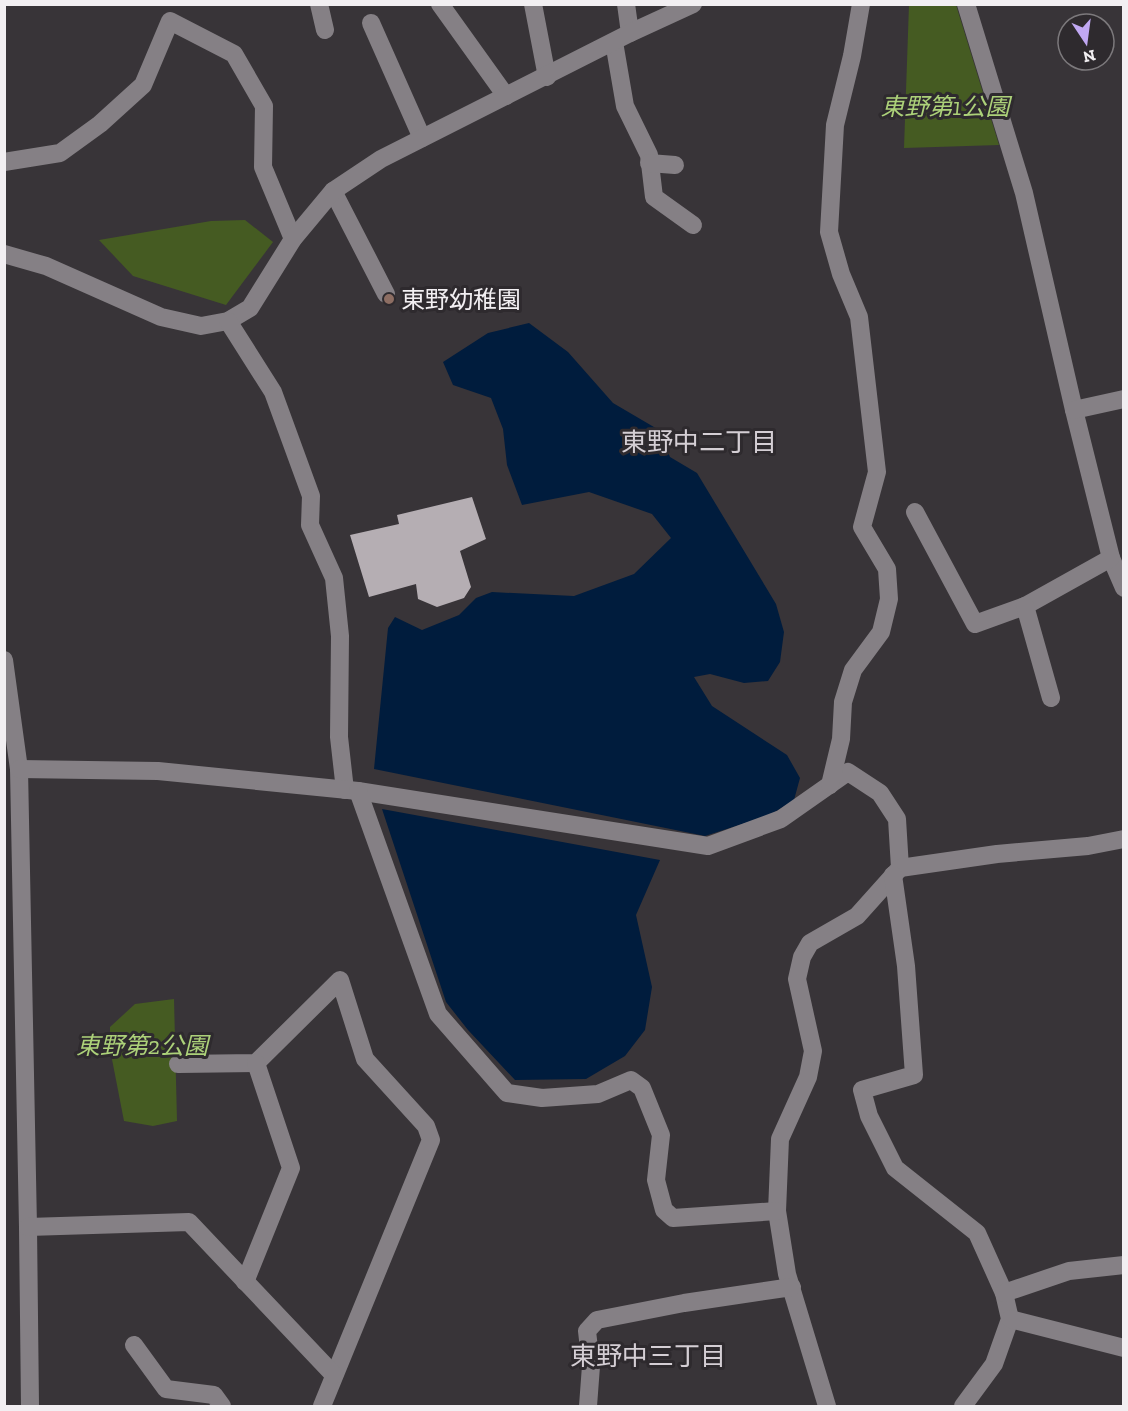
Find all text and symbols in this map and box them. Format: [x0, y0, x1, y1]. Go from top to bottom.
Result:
north arrow [1056, 12, 1116, 72]
text: N [1081, 46, 1097, 67]
park label: 東野第1公園 [881, 92, 1012, 121]
place label: 東野幼稚園 [401, 285, 521, 314]
marker: 東野幼稚園 [382, 292, 396, 306]
district label: 東野中二丁目 [621, 426, 777, 458]
park label: 東野第2公園 [76, 1031, 211, 1060]
district label: 東野中三丁目 [570, 1340, 726, 1372]

